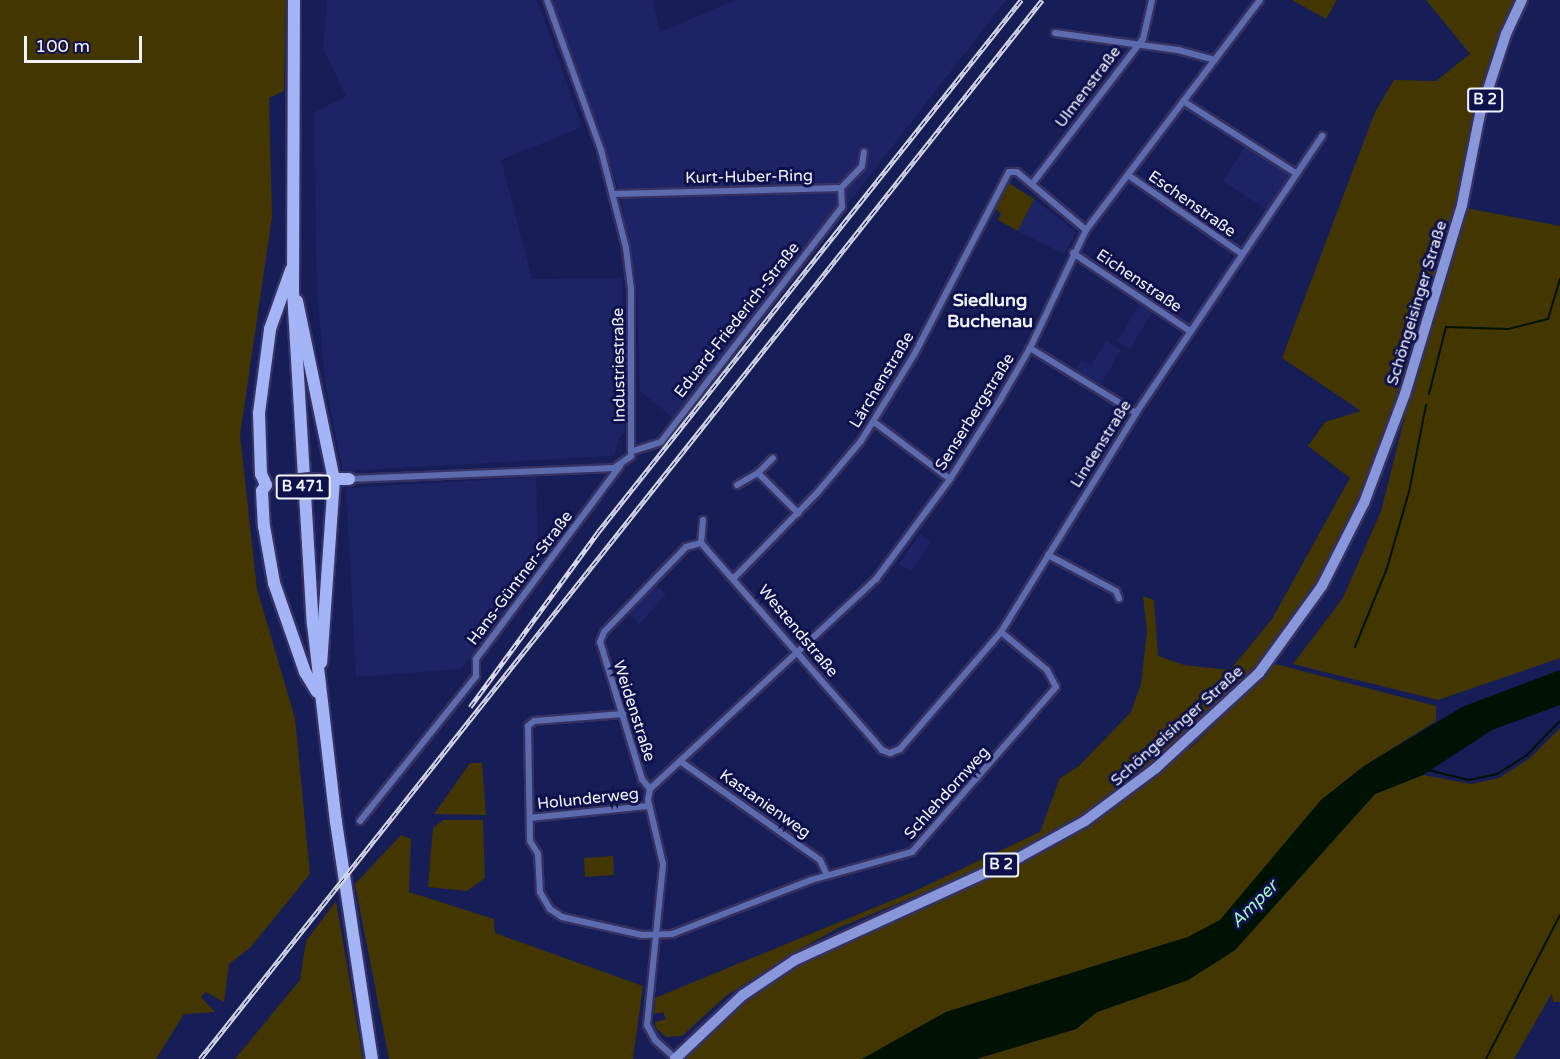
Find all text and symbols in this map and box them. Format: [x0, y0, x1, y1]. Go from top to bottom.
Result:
scale bar [27, 24, 146, 62]
text: 100 m [35, 35, 90, 57]
street label: Ulmenstraße [1051, 42, 1125, 132]
road number: B 2 [1467, 88, 1503, 112]
street label: Kurt-Huber-Ring [685, 166, 813, 188]
street label: Eschenstraße [1145, 167, 1239, 241]
street label: Schöngeisinger Straße [1383, 218, 1451, 388]
street label: Eduard-Friederich-Straße [670, 238, 804, 402]
street label: Eichenstraße [1093, 245, 1185, 317]
district label: Siedlung Buchenau [947, 290, 1033, 332]
street label: Industriestraße [608, 308, 630, 422]
street label: Lärchenstraße [846, 328, 918, 432]
street label: Senserbergstraße [931, 350, 1019, 474]
street label: Lindenstraße [1067, 397, 1135, 491]
road number: B 471 [274, 475, 332, 499]
street label: Hans-Güntner-Straße [463, 507, 577, 649]
street label: Westendstraße [754, 581, 842, 681]
street label: Weidenstraße [609, 658, 659, 764]
street label: Schöngeisinger Straße [1107, 662, 1247, 790]
street label: Schlehdornweg [900, 743, 994, 843]
street label: Kastanienweg [716, 766, 814, 842]
street label: Holunderweg [536, 784, 640, 814]
road number: B 2 [983, 853, 1019, 877]
water label: Amper [1226, 876, 1282, 932]

